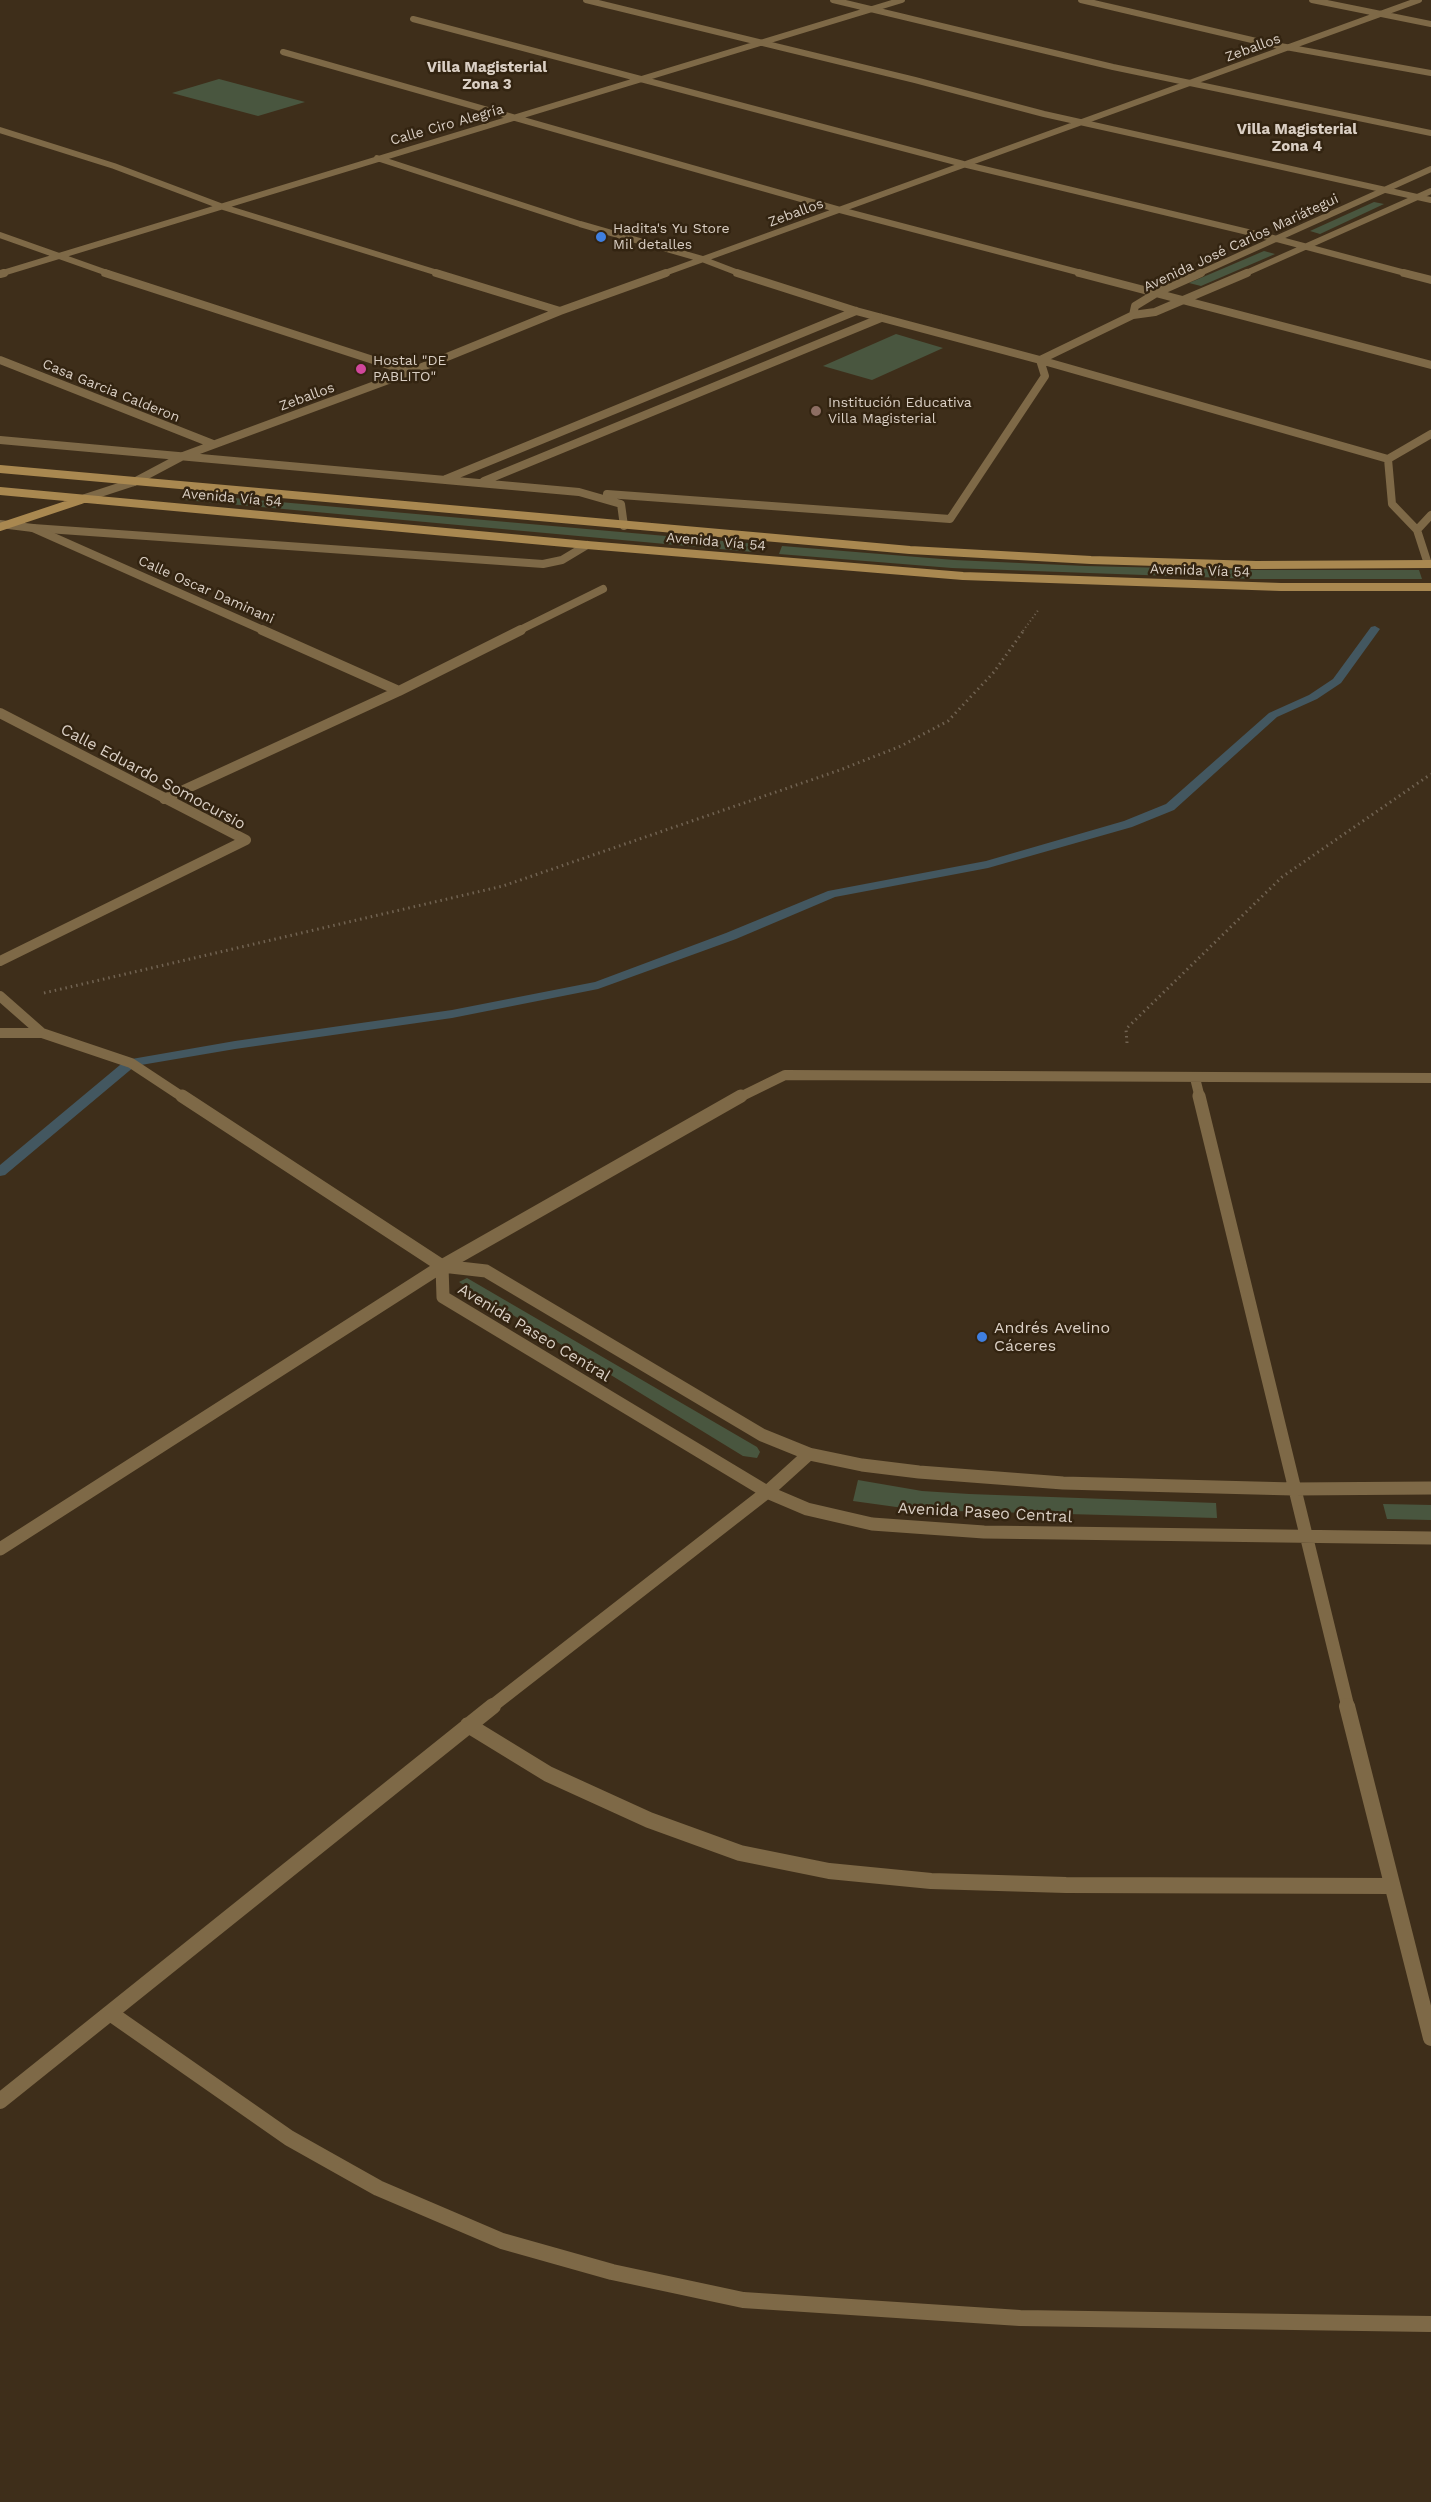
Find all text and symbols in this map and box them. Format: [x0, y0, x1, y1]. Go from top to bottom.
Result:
street label: Zeballos [1223, 30, 1283, 66]
district label: Villa Magisterial Zona 3 [427, 59, 547, 94]
street label: Calle Ciro Alegría [388, 101, 506, 149]
district label: Villa Magisterial Zona 4 [1237, 121, 1357, 156]
street label: Avenida José Carlos Mariátegui [1141, 190, 1341, 296]
street label: Zeballos [766, 195, 826, 231]
place label: Hadita's Yu Store Mil detalles [613, 221, 729, 254]
marker: Hadita's Yu Store Mil detalles [594, 230, 608, 244]
place label: Hostal "DE PABLITO" [373, 353, 446, 386]
street label: Casa Garcia Calderon [40, 356, 182, 426]
marker: Hostal "DE PABLITO" [354, 362, 368, 376]
street label: Zeballos [277, 379, 337, 415]
place label: Institución Educativa Villa Magisterial [828, 395, 972, 428]
marker: Institución Educativa Villa Magisterial [809, 404, 823, 418]
street label: Avenida Vía 54 [181, 485, 283, 511]
street label: Avenida Vía 54 [665, 529, 767, 555]
street label: Calle Oscar Daminani [135, 552, 277, 628]
street label: Avenida Vía 54 [1150, 561, 1250, 581]
street label: Calle Eduardo Somocursio [57, 720, 249, 834]
street label: Avenida Paseo Central [454, 1280, 614, 1386]
place label: Andrés Avelino Cáceres [994, 1318, 1110, 1356]
marker: Andrés Avelino Cáceres [975, 1330, 989, 1344]
street label: Avenida Paseo Central [897, 1499, 1073, 1527]

